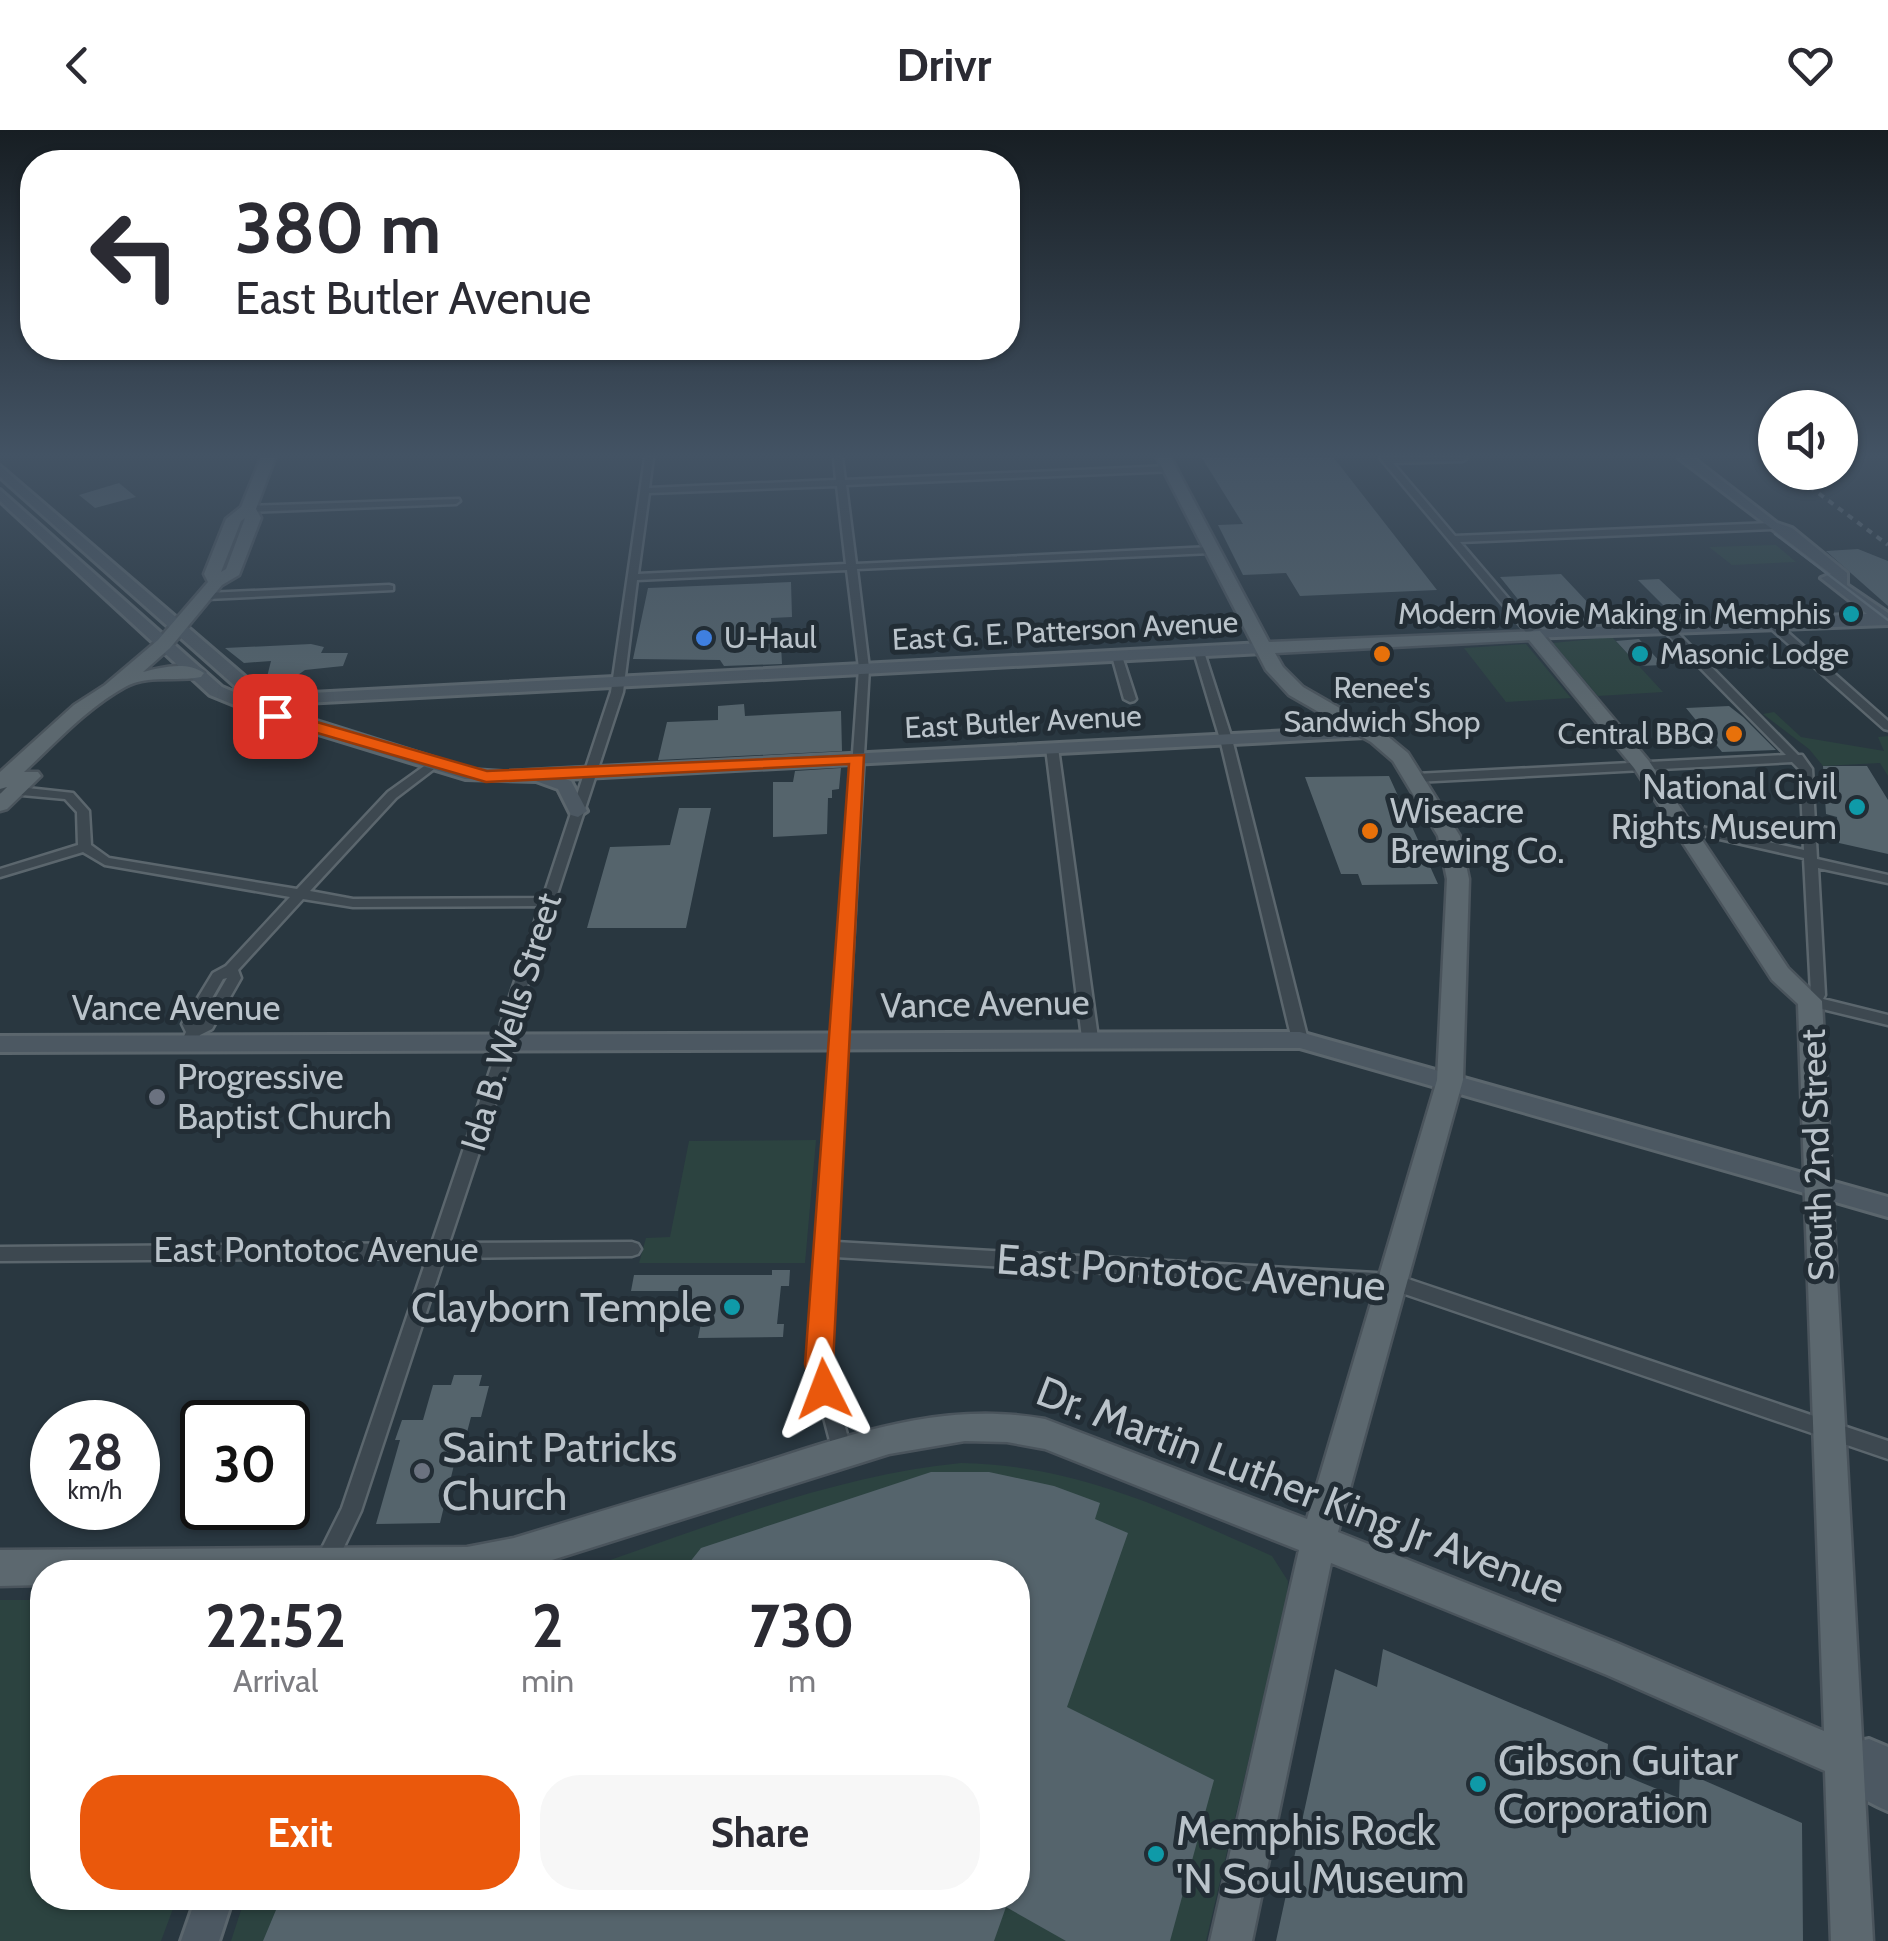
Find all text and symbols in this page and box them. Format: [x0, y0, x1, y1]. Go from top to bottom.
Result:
icon: back [50, 38, 105, 93]
text: Drivr [897, 38, 991, 92]
icon: heart [1783, 38, 1838, 93]
text: 380 m [235, 185, 441, 271]
icon: left [70, 190, 200, 320]
text: East Butler Avenue [235, 271, 591, 325]
map controls [1758, 390, 1858, 490]
button: sound [1758, 390, 1858, 490]
place label: Modern Movie Making in Memphis [1398, 595, 1831, 632]
street label: East G. E. Patterson Avenue [891, 603, 1239, 658]
marker: Modern Movie Making in Memphis [1840, 603, 1862, 625]
place label: U-Haul [724, 619, 817, 656]
marker: U-Haul [693, 627, 715, 649]
place label: Masonic Lodge [1660, 635, 1849, 672]
marker: Renee's Sandwich Shop [1371, 643, 1393, 665]
marker: Masonic Lodge [1629, 643, 1651, 665]
place label: Renee's Sandwich Shop [1284, 669, 1480, 740]
pin [233, 674, 318, 759]
icon: arrive [248, 689, 303, 744]
street label: East Butler Avenue [903, 697, 1143, 746]
place label: Central BBQ [1558, 715, 1714, 752]
marker: Central BBQ [1723, 723, 1745, 745]
place label: National Civil Rights Museum [1611, 765, 1838, 848]
place label: Wiseacre Brewing Co. [1390, 789, 1564, 872]
marker: National Civil Rights Museum [1846, 796, 1868, 818]
marker: Wiseacre Brewing Co. [1359, 820, 1381, 842]
street label: Ida B. Wells Street [451, 888, 570, 1156]
street label: Vance Avenue [880, 980, 1090, 1027]
street label: Vance Avenue [72, 986, 280, 1029]
street label: South 2nd Street [1791, 1028, 1842, 1282]
place label: Progressive Baptist Church [177, 1055, 392, 1138]
marker: Progressive Baptist Church [146, 1086, 168, 1108]
street label: East Pontotoc Avenue [154, 1228, 478, 1271]
street label: East Pontotoc Avenue [995, 1232, 1387, 1312]
place label: Clayborn Temple [411, 1281, 712, 1333]
marker: Clayborn Temple [721, 1296, 743, 1318]
position arrow [772, 1337, 876, 1441]
street label: Dr. Martin Luther King Jr Avenue [1030, 1364, 1572, 1614]
speed limit sign: 30 [180, 1400, 310, 1530]
place label: Saint Patricks Church [442, 1421, 677, 1521]
text: 28 [67, 1422, 123, 1483]
marker: Saint Patricks Church [411, 1460, 433, 1482]
text: km/h [68, 1475, 122, 1505]
text: 22:52 [205, 1589, 346, 1662]
text: 2 [532, 1589, 564, 1662]
text: 730 [749, 1589, 855, 1662]
text: Arrival [233, 1661, 318, 1700]
text: min [521, 1661, 574, 1700]
text: m [788, 1661, 816, 1700]
place label: Gibson Guitar Corporation [1498, 1734, 1739, 1834]
marker: Gibson Guitar Corporation [1467, 1773, 1489, 1795]
button: Exit [80, 1775, 520, 1890]
button: Share [540, 1775, 980, 1890]
place label: Memphis Rock 'N Soul Museum [1176, 1804, 1465, 1904]
marker: Memphis Rock 'N Soul Museum [1145, 1843, 1167, 1865]

